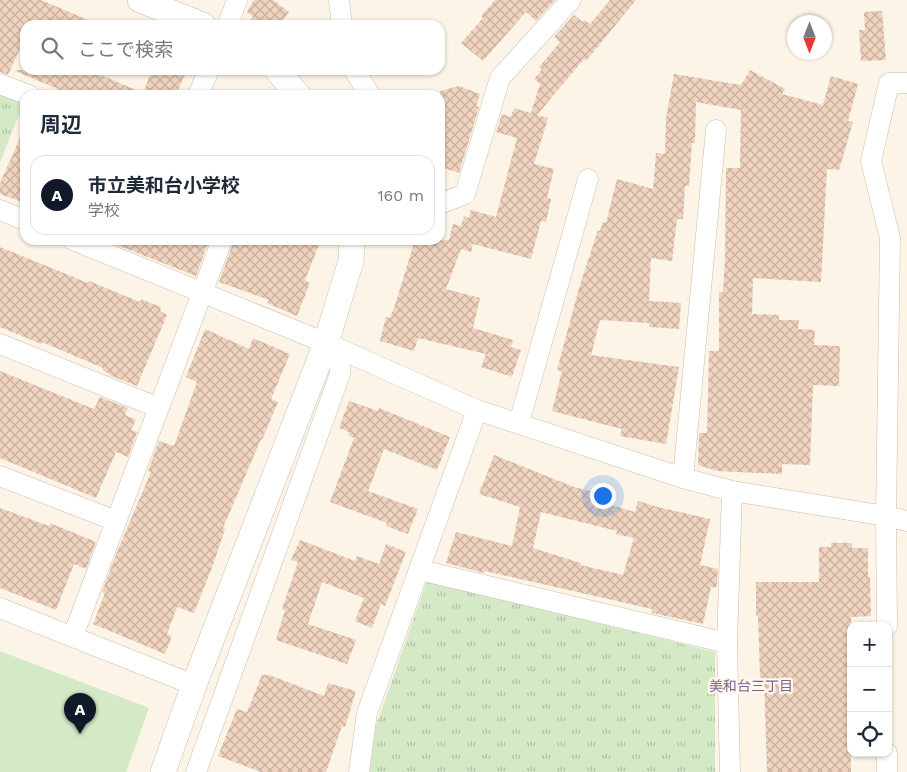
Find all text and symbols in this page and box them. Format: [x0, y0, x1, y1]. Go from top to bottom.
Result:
north arrow [787, 15, 832, 60]
search box [20, 20, 445, 75]
icon: search [38, 34, 66, 62]
text: ここで検索 [78, 38, 173, 61]
text: 周辺 [40, 112, 82, 137]
text: 市立美和台小学校 [88, 174, 240, 197]
text: A [52, 186, 62, 205]
text: 160 m [377, 186, 424, 205]
text: 学校 [88, 201, 120, 220]
your location [590, 483, 616, 509]
map controls [847, 622, 892, 757]
button: + [847, 622, 892, 667]
button: − [847, 667, 892, 712]
district label: 美和台三丁目 [709, 678, 793, 694]
pin: A [64, 693, 96, 734]
button: locate [847, 712, 892, 757]

